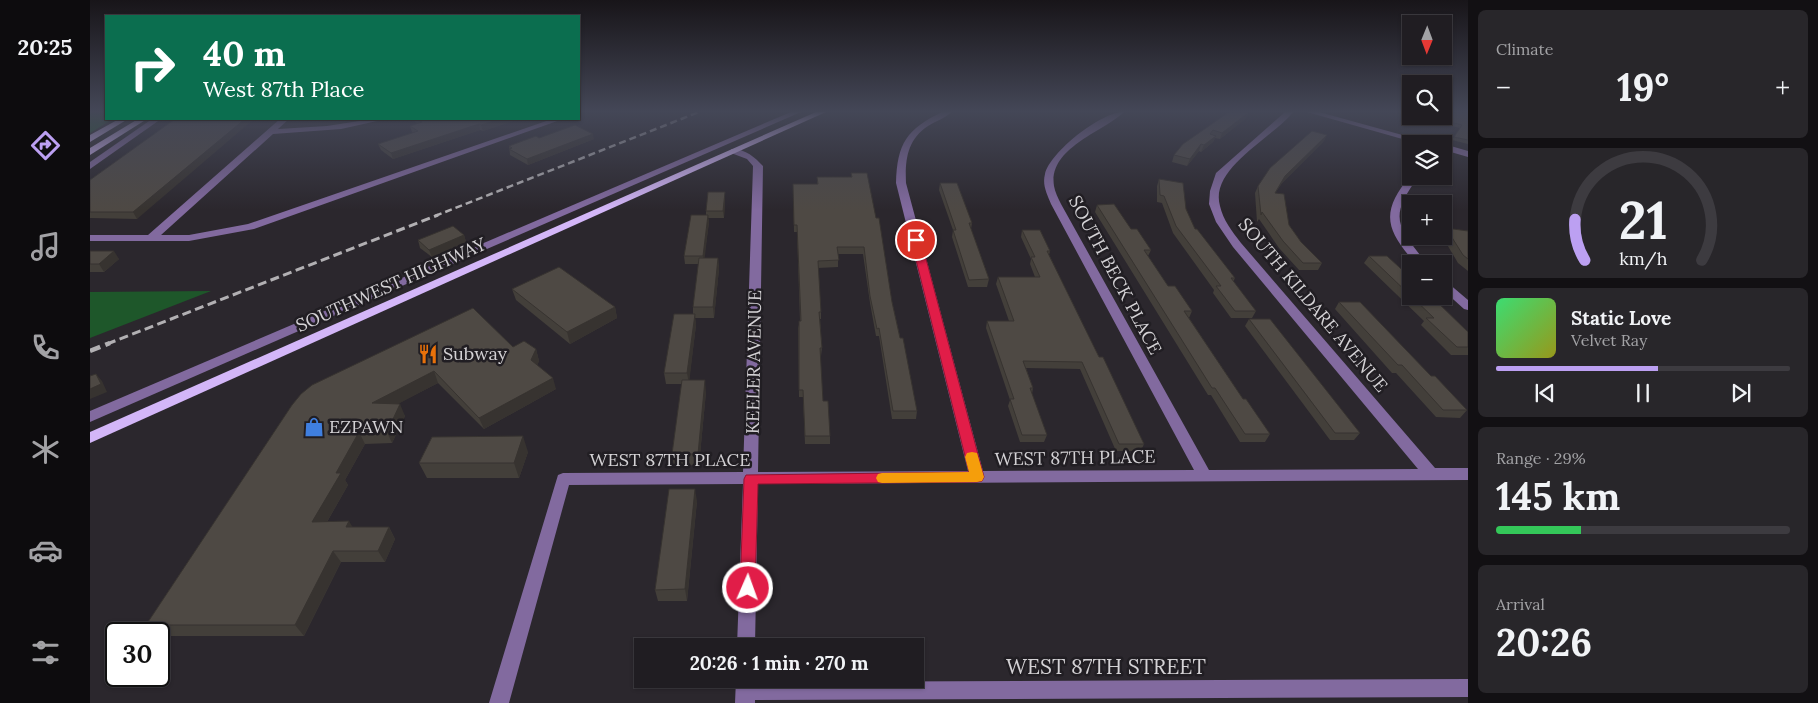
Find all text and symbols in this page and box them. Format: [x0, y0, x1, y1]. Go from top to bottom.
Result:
north arrow [1402, 15, 1452, 65]
map controls [1402, 15, 1452, 305]
text: 40 m [203, 31, 286, 76]
text: 20:25 [18, 33, 72, 61]
icon: right [120, 35, 185, 100]
text: Climate [1496, 39, 1553, 59]
text: 19° [1617, 63, 1669, 111]
text: − [1496, 70, 1511, 106]
text: + [1775, 70, 1790, 106]
text: West 87th Place [203, 75, 364, 103]
button: search [1402, 75, 1452, 125]
icon: directions [28, 128, 63, 163]
button: layers [1402, 135, 1452, 185]
text: 21 [1619, 187, 1667, 253]
street label: SOUTH BECK PLACE [1064, 191, 1167, 358]
button: + [1402, 195, 1452, 245]
street label: SOUTH KILDARE AVENUE [1234, 213, 1393, 397]
pin [895, 219, 937, 261]
icon: arrive [902, 226, 930, 254]
icon: music [28, 229, 63, 264]
street label: SOUTHWEST HIGHWAY [292, 232, 490, 337]
text: km/h [1619, 247, 1667, 270]
button: − [1402, 255, 1452, 305]
street label: KEELER AVENUE [741, 290, 766, 434]
text: Static Love [1571, 306, 1671, 330]
icon: phone [28, 330, 63, 365]
text: Velvet Ray [1571, 330, 1647, 350]
place label: Subway [443, 342, 508, 365]
restaurant icon: Subway [417, 343, 439, 365]
icon: previous [1531, 379, 1559, 407]
icon: pause [1629, 379, 1657, 407]
icon: next [1727, 379, 1755, 407]
place label: EZPAWN [329, 415, 404, 438]
shop icon: EZPAWN [303, 416, 325, 438]
icon: climate [28, 432, 63, 467]
street label: WEST 87TH PLACE [994, 445, 1156, 470]
street label: WEST 87TH PLACE [590, 448, 750, 471]
text: Range · 29% [1496, 448, 1586, 468]
text: 145 km [1496, 472, 1620, 520]
icon: car [28, 533, 63, 568]
position arrow [721, 561, 773, 613]
text: Arrival [1496, 594, 1545, 614]
text: 20:26 [1496, 618, 1592, 666]
speed limit sign: 30 [105, 622, 170, 687]
icon: filters [28, 635, 63, 670]
text: 20:26 · 1 min · 270 m [690, 651, 868, 675]
street label: WEST 87TH STREET [1006, 653, 1206, 680]

